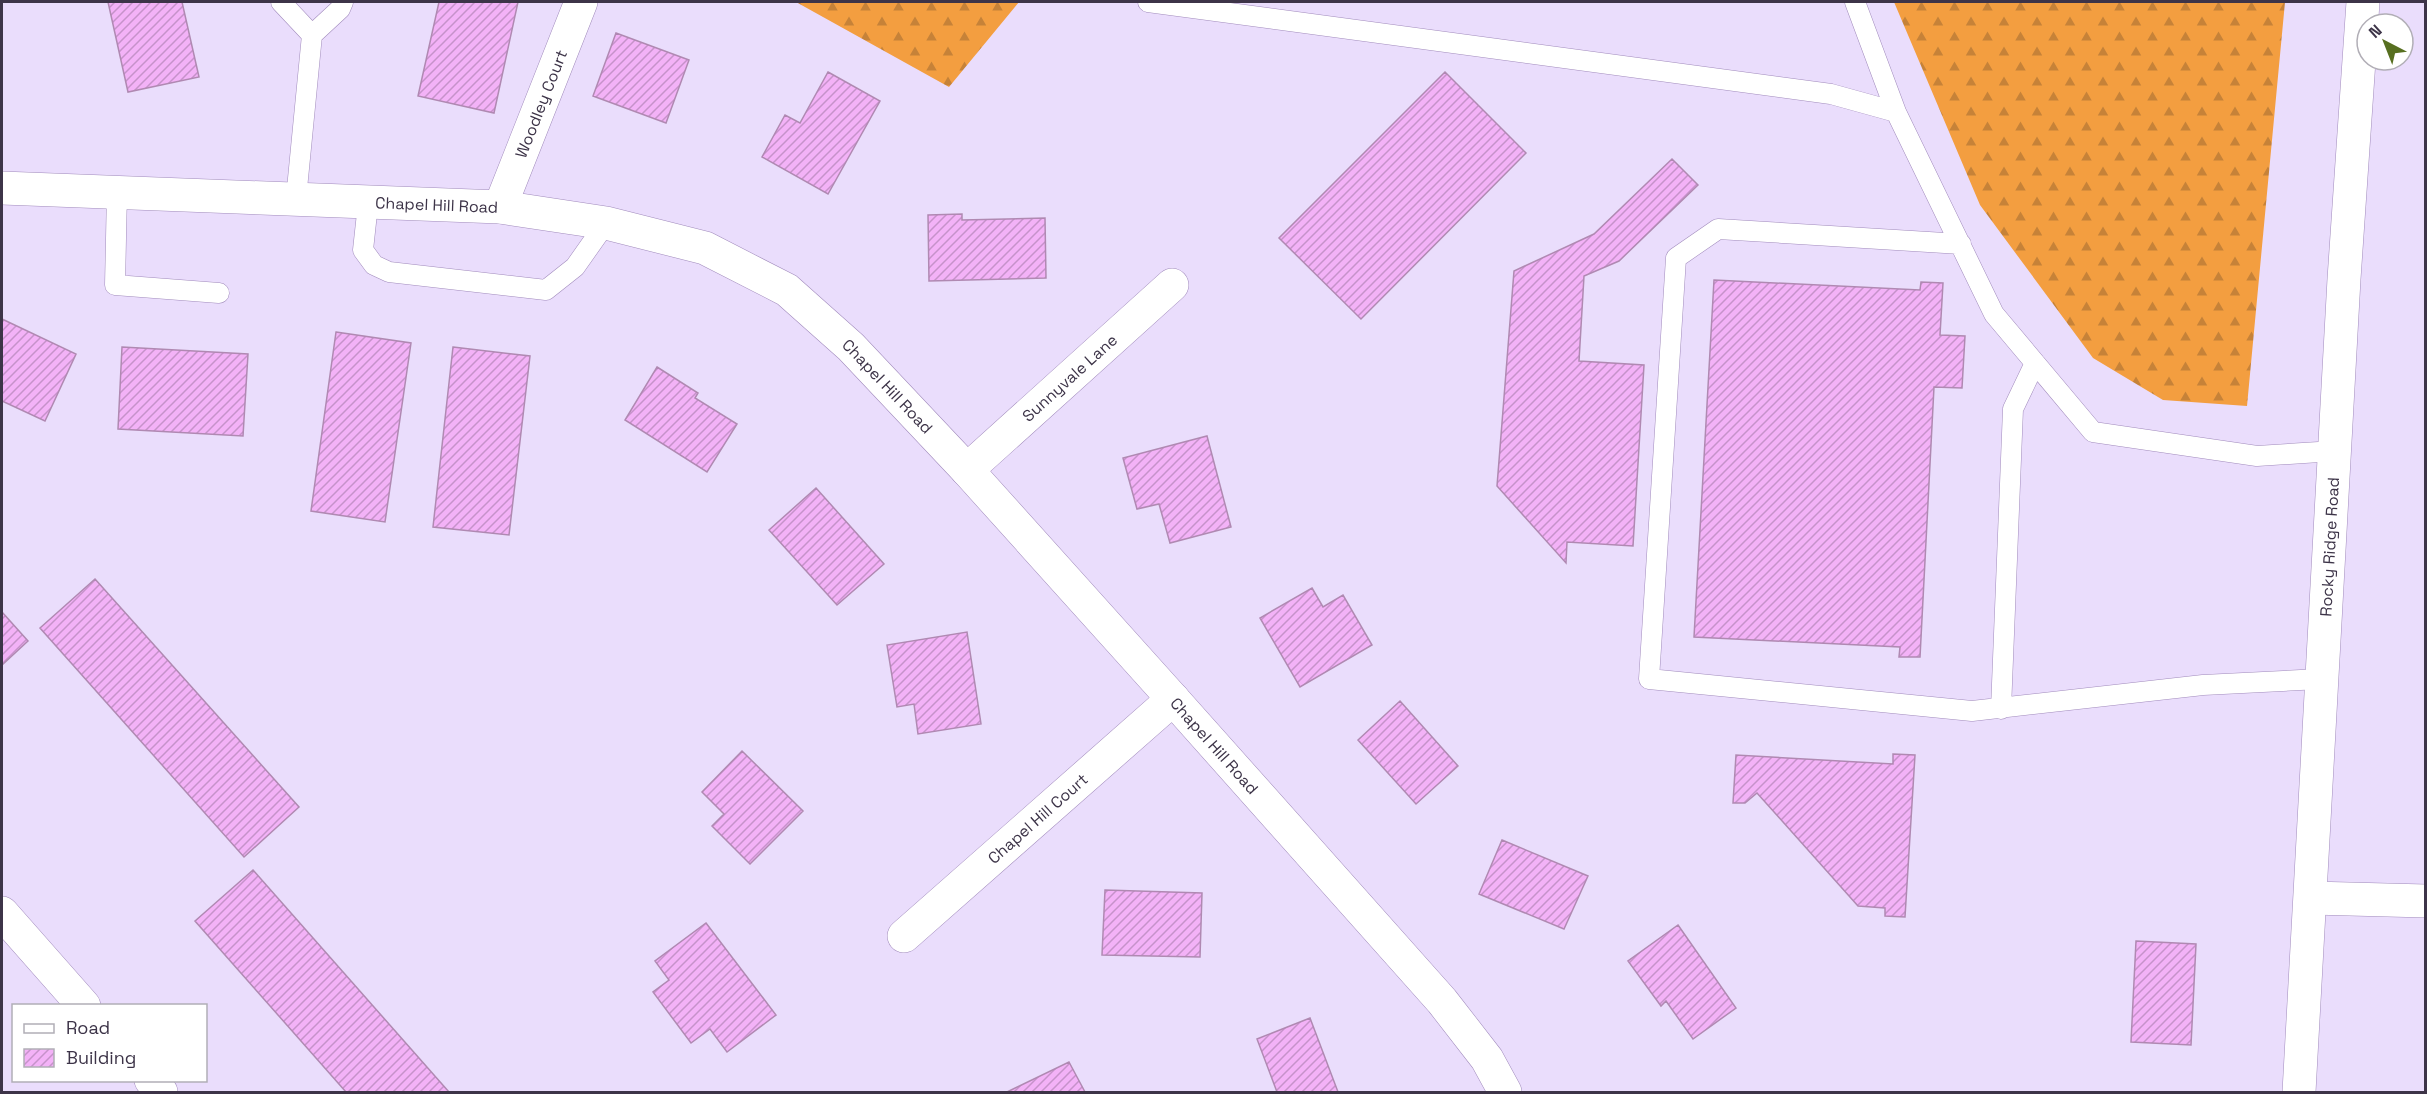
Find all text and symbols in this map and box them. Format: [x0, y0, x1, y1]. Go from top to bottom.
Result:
north arrow [2355, 12, 2415, 72]
text: N [2364, 20, 2386, 43]
street label: Woodley Court [510, 47, 572, 161]
street label: Chapel Hill Road [375, 192, 498, 217]
street label: Sunnyvale Lane [1017, 329, 1122, 426]
street label: Chapel Hill Road [838, 334, 937, 438]
street label: Rocky Ridge Road [2315, 477, 2344, 617]
street label: Chapel Hill Road [1166, 693, 1263, 798]
street label: Chapel Hill Court [983, 768, 1092, 868]
legend [12, 1004, 207, 1082]
text: Road [66, 1016, 110, 1039]
text: Building [66, 1046, 136, 1069]

